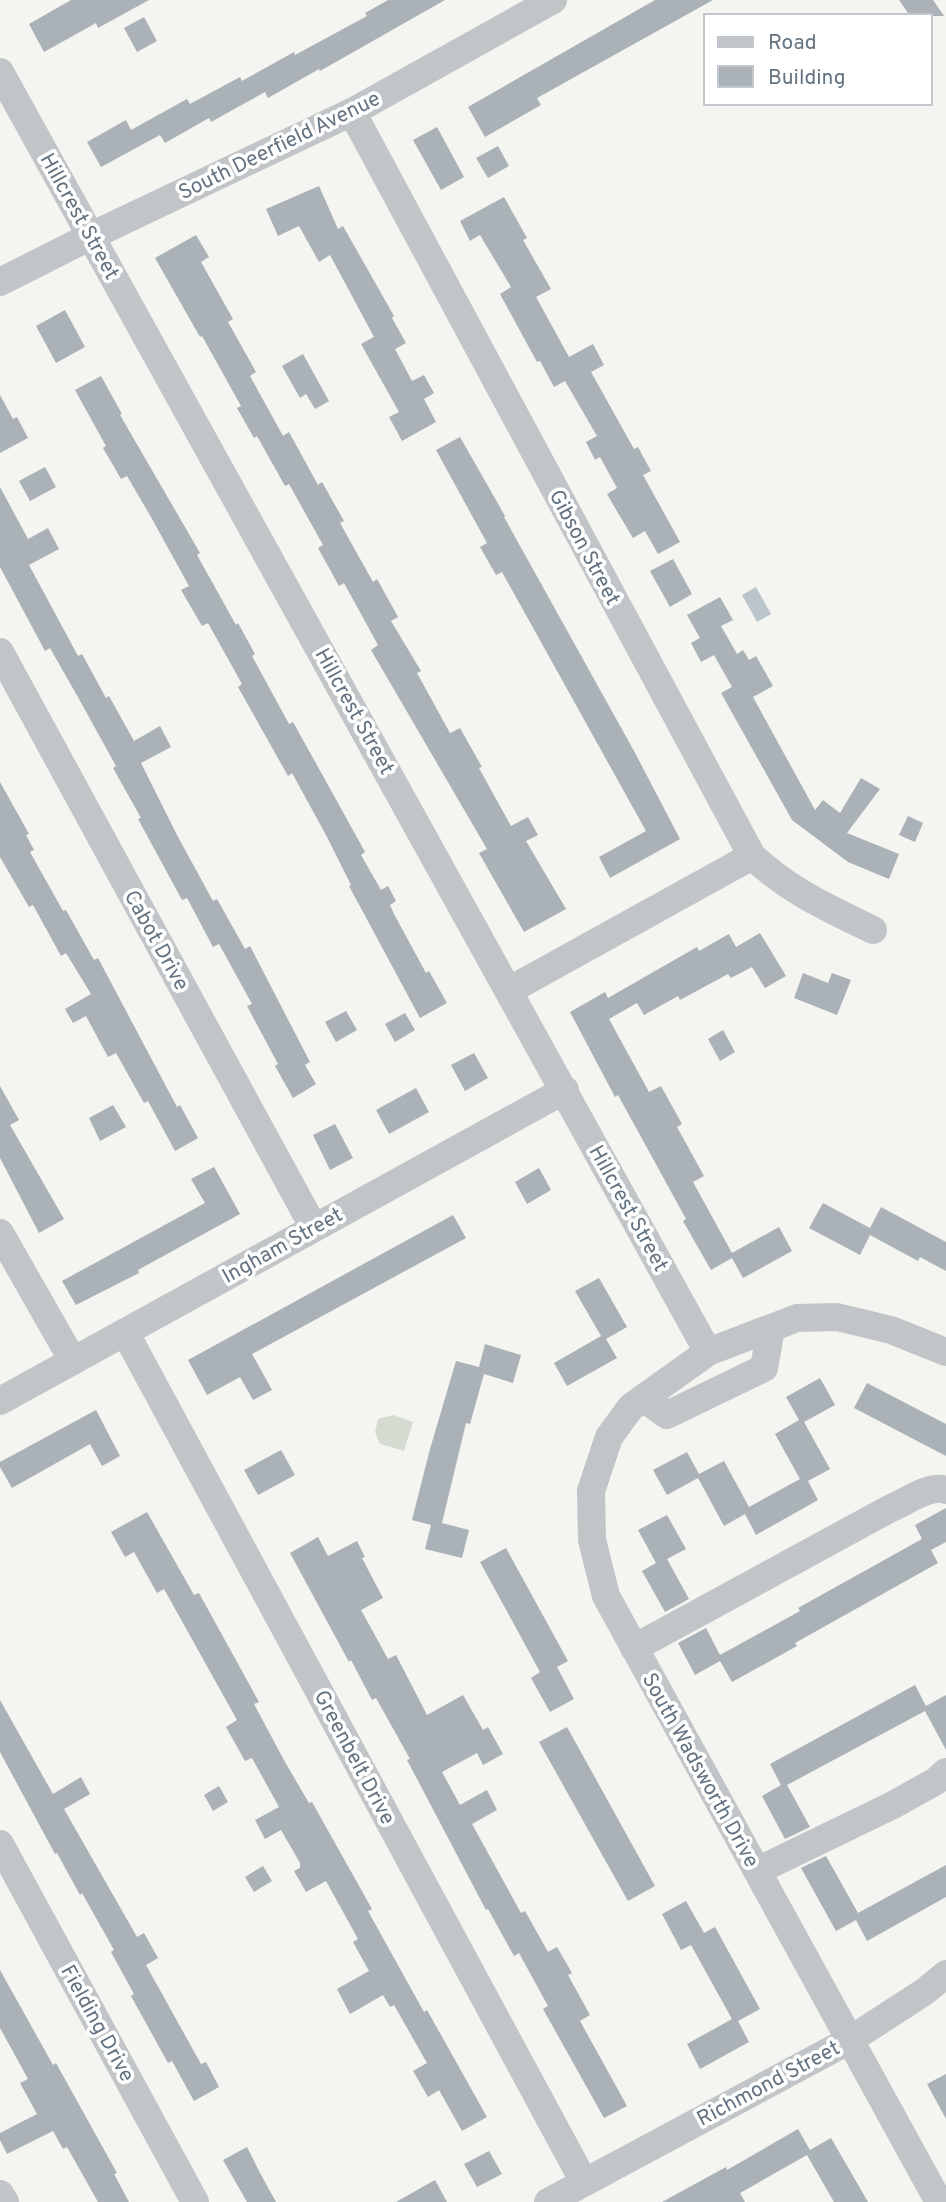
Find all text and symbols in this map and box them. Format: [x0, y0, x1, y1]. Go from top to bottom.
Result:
legend [704, 14, 932, 105]
text: Road [768, 30, 817, 57]
text: Building [768, 65, 846, 92]
street label: South Deerfield Avenue [174, 86, 385, 207]
street label: Hillcrest Street [33, 149, 125, 285]
street label: Gibson Street [542, 485, 625, 610]
street label: Hillcrest Street [308, 644, 400, 780]
street label: Cabot Drive [117, 886, 194, 996]
street label: Hillcrest Street [582, 1141, 674, 1277]
street label: Ingham Street [218, 1202, 348, 1291]
street label: South Wadsworth Drive [635, 1669, 764, 1873]
street label: Greenbelt Drive [307, 1686, 400, 1830]
street label: Fielding Drive [53, 1960, 140, 2087]
street label: Richmond Street [692, 2035, 845, 2133]

